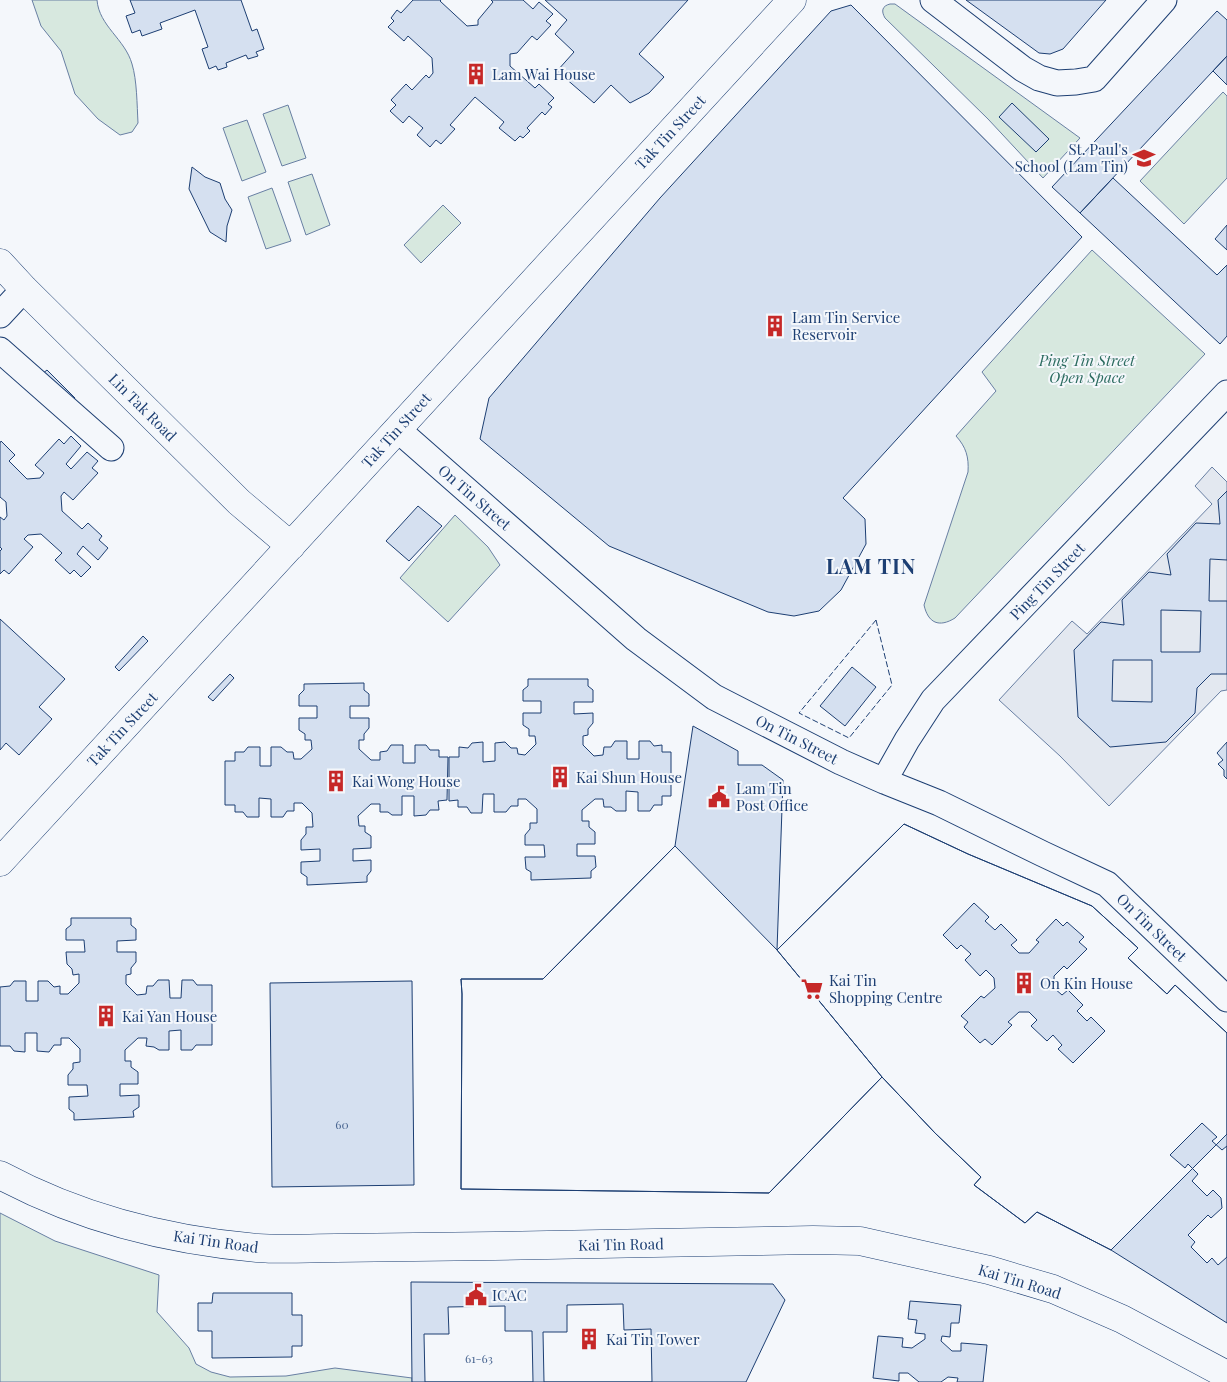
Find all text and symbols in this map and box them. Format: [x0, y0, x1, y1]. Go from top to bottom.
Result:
building icon: Lam Wai House [463, 61, 489, 87]
place label: Lam Wai House [492, 64, 596, 84]
street label: Tak Tin Street [630, 90, 710, 173]
place label: St. Paul's School (Lam Tin) [1015, 139, 1128, 176]
school or university icon: St. Paul's School (Lam Tin) [1131, 145, 1157, 171]
place label: Lam Tin Service Reservoir [792, 307, 900, 344]
building icon: Lam Tin Service Reservoir [762, 313, 788, 339]
park label: Ping Tin Street Open Space [1038, 350, 1136, 387]
street label: Lin Tak Road [105, 369, 181, 445]
street label: Tak Tin Street [357, 388, 436, 472]
street label: On Tin Street [434, 460, 516, 535]
street label: Ping Tin Street [1005, 538, 1089, 624]
district label: LAM TIN [826, 552, 916, 579]
street label: Tak Tin Street [82, 687, 162, 770]
street label: On Tin Street [752, 710, 842, 769]
building icon: Kai Shun House [547, 764, 573, 790]
place label: Kai Shun House [576, 767, 682, 787]
building icon: Kai Wong House [323, 768, 349, 794]
place label: Kai Wong House [352, 771, 460, 791]
place label: Lam Tin Post Office [736, 778, 808, 815]
public building icon: Lam Tin Post Office [706, 784, 732, 810]
street label: On Tin Street [1113, 889, 1192, 966]
place label: Kai Tin Shopping Centre [829, 970, 943, 1007]
building icon: On Kin House [1011, 970, 1037, 996]
place label: On Kin House [1040, 973, 1133, 993]
supermarket icon: Kai Tin Shopping Centre [799, 976, 825, 1002]
building icon: Kai Yan House [93, 1003, 119, 1029]
place label: Kai Yan House [122, 1006, 217, 1026]
house number: 60 [335, 1116, 349, 1132]
street label: Kai Tin Road [172, 1225, 260, 1257]
street label: Kai Tin Road [578, 1233, 664, 1255]
street label: Kai Tin Road [976, 1259, 1064, 1303]
public building icon: ICAC [463, 1282, 489, 1308]
place label: ICAC [492, 1285, 527, 1305]
building icon: Kai Tin Tower [576, 1326, 602, 1352]
place label: Kai Tin Tower [606, 1329, 700, 1349]
house number: 61-63 [465, 1350, 493, 1366]

